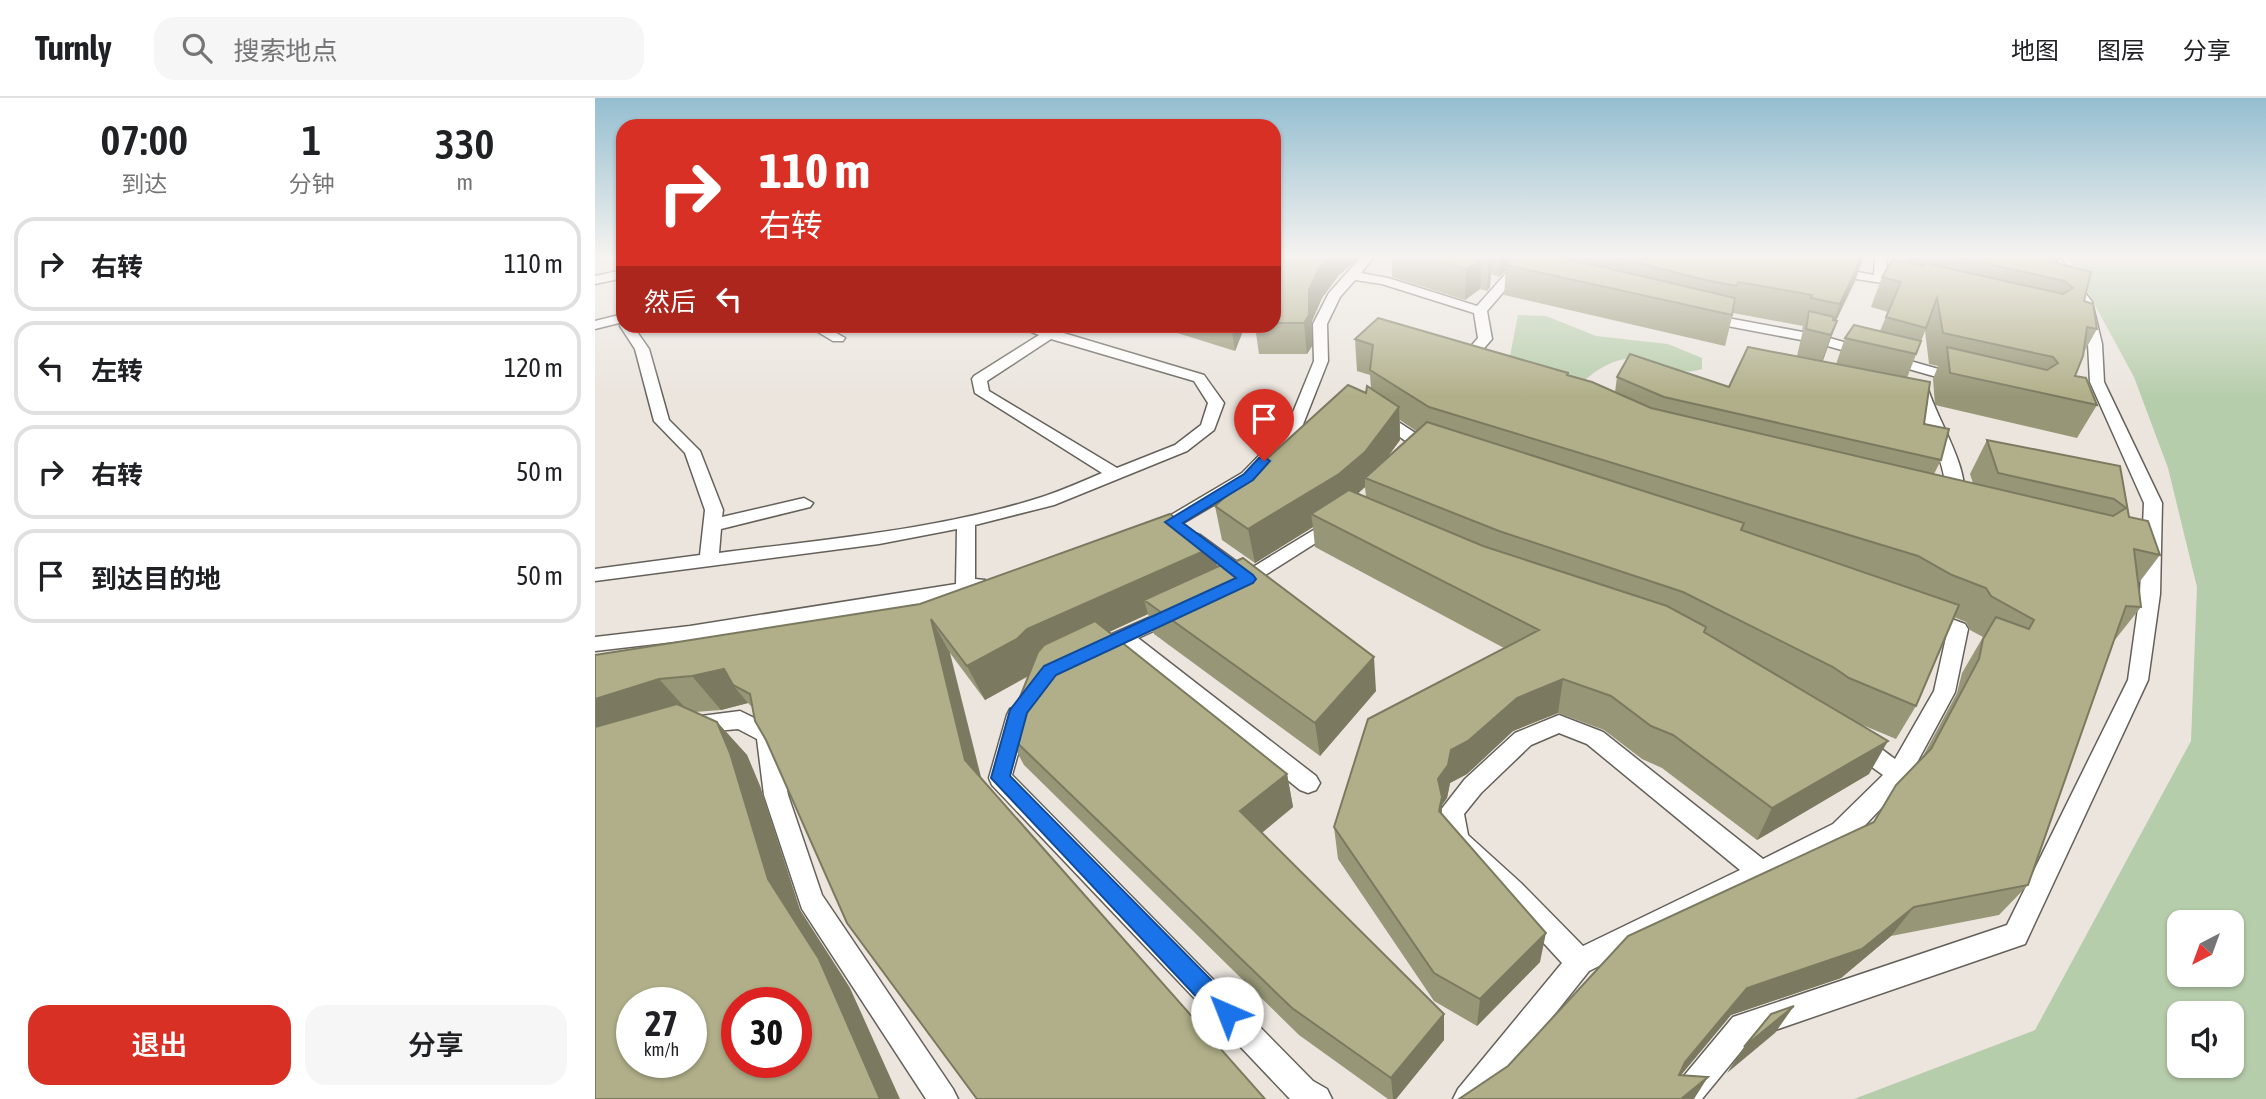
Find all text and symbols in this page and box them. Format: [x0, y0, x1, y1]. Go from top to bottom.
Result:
search box [154, 17, 644, 80]
text: Turnly [35, 29, 112, 67]
icon: search [178, 29, 216, 67]
text: 搜索地点 [234, 36, 338, 66]
text: 地图 [2011, 37, 2059, 64]
text: 图层 [2097, 37, 2145, 64]
text: 分享 [2183, 37, 2231, 64]
text: 07:00 [101, 116, 188, 164]
text: 1 [302, 116, 321, 164]
text: 330 [435, 120, 494, 168]
text: 110 m [759, 142, 870, 198]
icon: right [644, 147, 735, 238]
text: m [456, 169, 473, 195]
text: 到达 [121, 171, 167, 197]
text: 分钟 [289, 171, 335, 197]
text: 右转 [759, 207, 823, 244]
icon: right [32, 245, 70, 283]
text: 110 m [504, 249, 563, 279]
text: 右转 [91, 252, 143, 282]
icon: left [710, 280, 748, 318]
text: 然后 [644, 287, 696, 317]
icon: left [32, 349, 70, 387]
text: 120 m [504, 353, 563, 383]
text: 左转 [91, 356, 143, 386]
pin [1234, 389, 1294, 461]
icon: arrive [1245, 400, 1283, 438]
icon: right [32, 453, 70, 491]
text: 50 m [516, 457, 563, 487]
text: 右转 [91, 460, 143, 490]
icon: arrive [32, 557, 70, 595]
text: 50 m [516, 561, 563, 591]
text: 到达目的地 [91, 564, 221, 594]
north arrow [2167, 910, 2243, 987]
map controls [2167, 910, 2244, 1078]
position arrow [1190, 976, 1264, 1050]
speed limit sign: 30 [721, 987, 812, 1078]
button: sound [2167, 1001, 2244, 1078]
text: 27 [645, 1003, 678, 1043]
button: 退出 [28, 1005, 291, 1085]
button: 分享 [305, 1005, 567, 1085]
text: km/h [644, 1039, 679, 1060]

